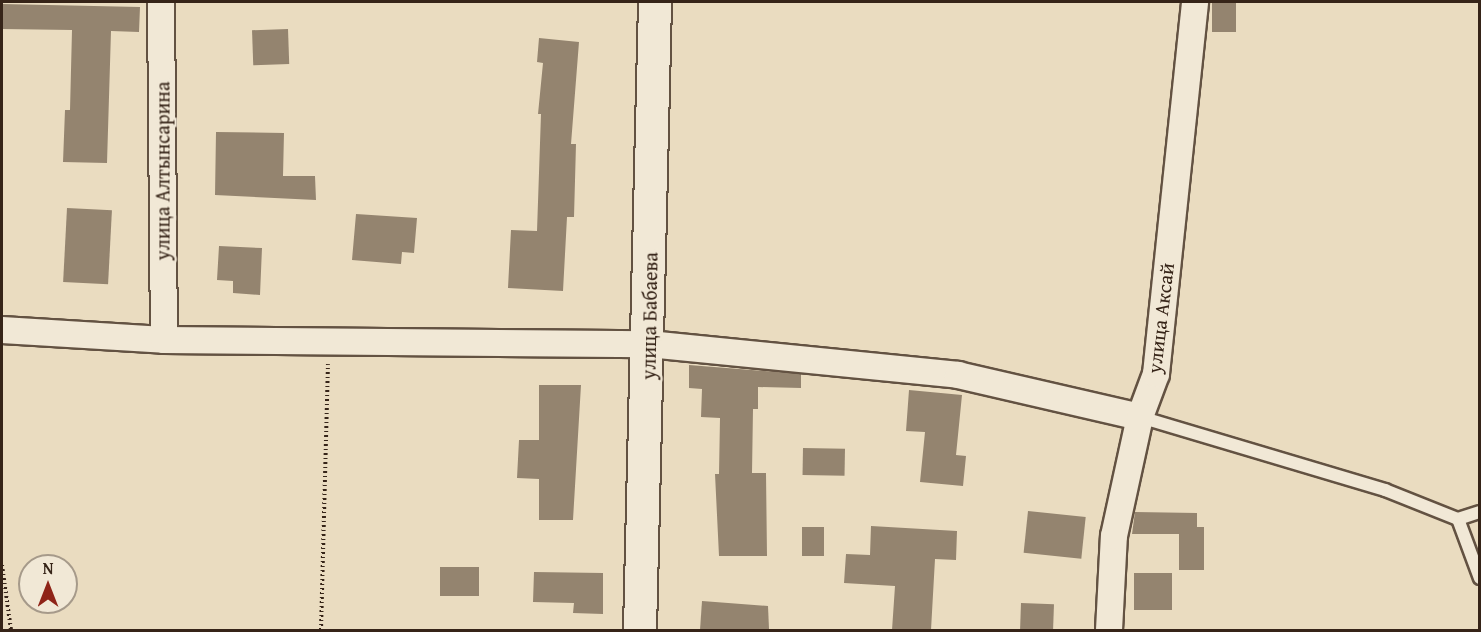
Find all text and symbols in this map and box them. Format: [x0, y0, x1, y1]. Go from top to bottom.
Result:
street label: улица Алтынсарина [150, 82, 174, 260]
street label: улица Бабаева [636, 252, 662, 380]
street label: улица Аксай [1141, 261, 1179, 375]
north arrow [18, 554, 78, 614]
text: N [43, 556, 53, 580]

